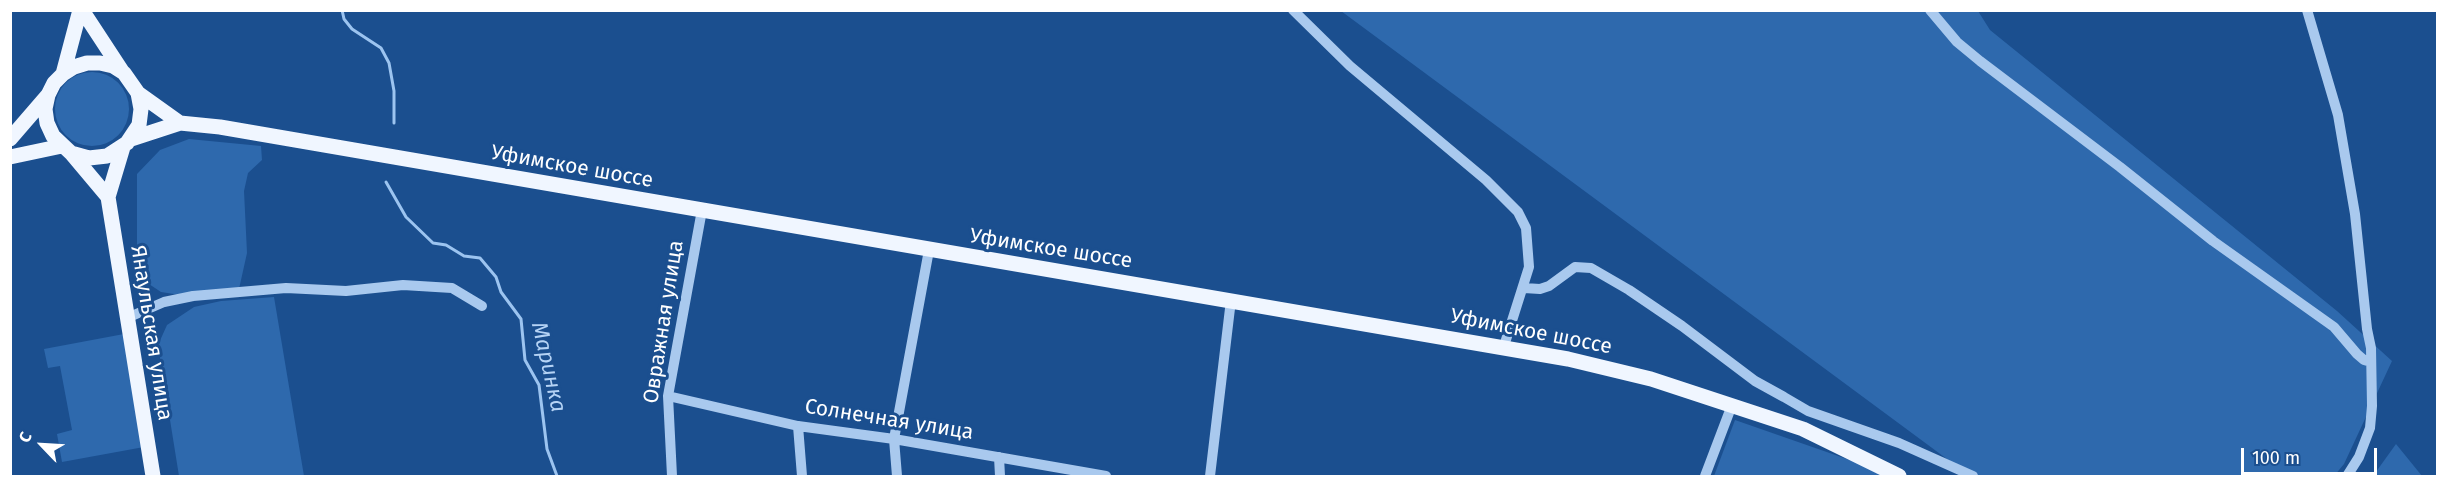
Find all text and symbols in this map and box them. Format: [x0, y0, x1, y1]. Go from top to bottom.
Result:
street label: Уфимское шоссе [489, 140, 655, 194]
street label: Уфимское шоссе [968, 224, 1134, 274]
street label: Овражная улица [639, 239, 689, 405]
street label: Янаульская улица [125, 244, 177, 422]
street label: Уфимское шоссе [1448, 304, 1614, 360]
water label: Маринка [525, 319, 571, 415]
street label: Солнечная улица [803, 394, 975, 446]
north arrow [12, 415, 72, 475]
text: С [15, 429, 36, 445]
scale bar [2244, 436, 2380, 474]
text: 100 m [2252, 447, 2300, 469]

